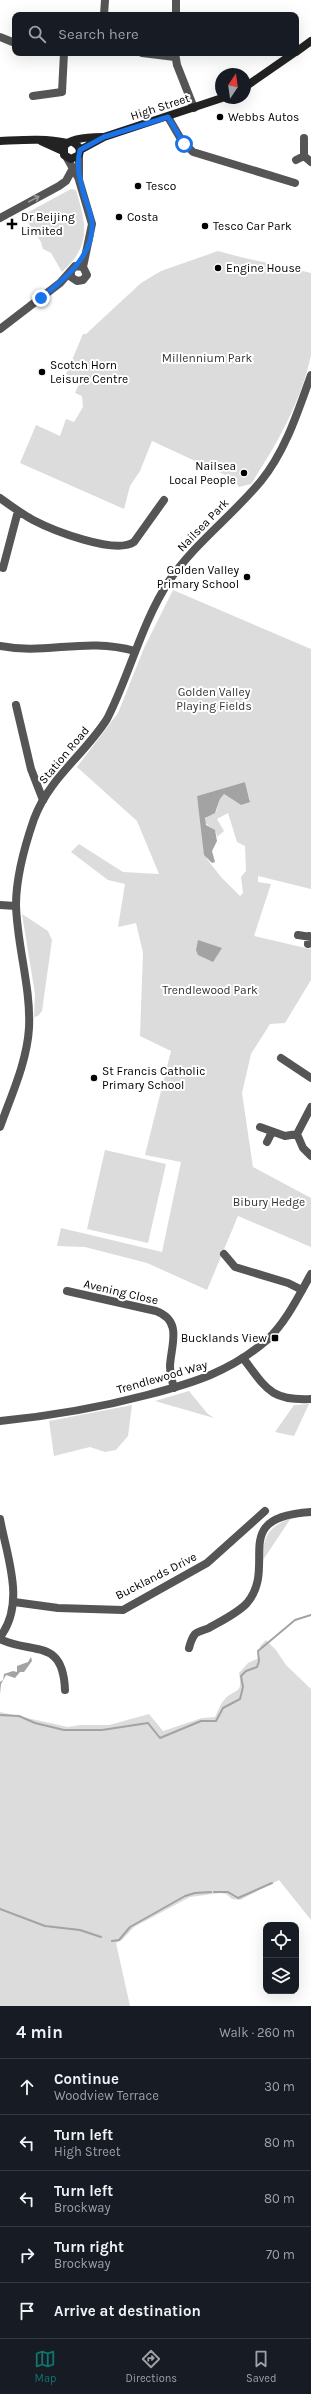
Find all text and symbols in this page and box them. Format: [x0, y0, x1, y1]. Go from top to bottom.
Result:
search box [12, 12, 299, 56]
icon: search [26, 23, 48, 45]
text: Search here [58, 25, 139, 43]
north arrow [215, 68, 251, 104]
street label: High Street [129, 91, 192, 123]
place label: Webbs Autos [228, 110, 299, 124]
marker: Webbs Autos [215, 112, 225, 122]
route start [175, 135, 193, 153]
place label: Tesco [146, 179, 176, 193]
marker: Tesco [133, 181, 143, 191]
one-way arrow [28, 195, 40, 203]
place label: Dr Beijing Limited [21, 210, 75, 238]
place label: Costa [127, 210, 158, 224]
marker: Costa [114, 212, 124, 222]
marker: Dr Beijing Limited [6, 218, 18, 230]
place label: Tesco Car Park [213, 219, 292, 233]
marker: Tesco Car Park [200, 221, 210, 231]
place label: Engine House [226, 261, 301, 275]
marker: Engine House [213, 263, 223, 273]
route end [32, 289, 50, 307]
park label: Millennium Park [162, 351, 252, 365]
place label: Scotch Horn Leisure Centre [50, 358, 128, 386]
marker: Scotch Horn Leisure Centre [37, 367, 47, 377]
place label: Nailsea Local People [169, 459, 236, 487]
marker: Nailsea Local People [239, 468, 249, 478]
street label: Nailsea Park [174, 496, 232, 554]
place label: Golden Valley Primary School [157, 563, 239, 591]
marker: Golden Valley Primary School [242, 572, 252, 582]
park label: Golden Valley Playing Fields [176, 685, 252, 713]
street label: Station Road [36, 723, 92, 787]
park label: Trendlewood Park [162, 983, 258, 997]
place label: St Francis Catholic Primary School [102, 1064, 205, 1092]
marker: St Francis Catholic Primary School [89, 1073, 99, 1083]
park label: Bibury Hedge [233, 1195, 305, 1209]
street label: Avening Close [82, 1277, 160, 1307]
place label: Bucklands View [181, 1331, 267, 1345]
marker: Bucklands View [270, 1333, 280, 1343]
street label: Trendlewood Way [115, 1357, 209, 1397]
street label: Bucklands Drive [113, 1550, 199, 1602]
map controls [263, 1922, 299, 1994]
button: locate [263, 1922, 299, 1958]
button: layers [263, 1958, 299, 1994]
text: 4 min [16, 2022, 63, 2042]
text: Walk · 260 m [219, 2025, 295, 2040]
text: Continue [54, 2070, 119, 2088]
icon: ahead [16, 2076, 38, 2098]
text: 30 m [264, 2079, 295, 2094]
text: Woodview Terrace [54, 2088, 159, 2103]
text: Turn left [54, 2126, 113, 2144]
icon: left [16, 2132, 38, 2154]
text: 80 m [264, 2135, 295, 2150]
text: High Street [54, 2144, 121, 2159]
text: Turn left [54, 2182, 113, 2200]
icon: left [16, 2188, 38, 2210]
text: 80 m [264, 2191, 295, 2206]
text: Brockway [54, 2200, 111, 2215]
text: Turn right [54, 2238, 124, 2256]
icon: right [16, 2244, 38, 2266]
text: 70 m [266, 2247, 295, 2262]
text: Brockway [54, 2256, 111, 2271]
icon: arrive [16, 2300, 38, 2322]
text: Arrive at destination [54, 2302, 201, 2320]
tab: Map [34, 2348, 56, 2385]
tab: Directions [125, 2348, 177, 2385]
tab: Saved [246, 2348, 277, 2385]

